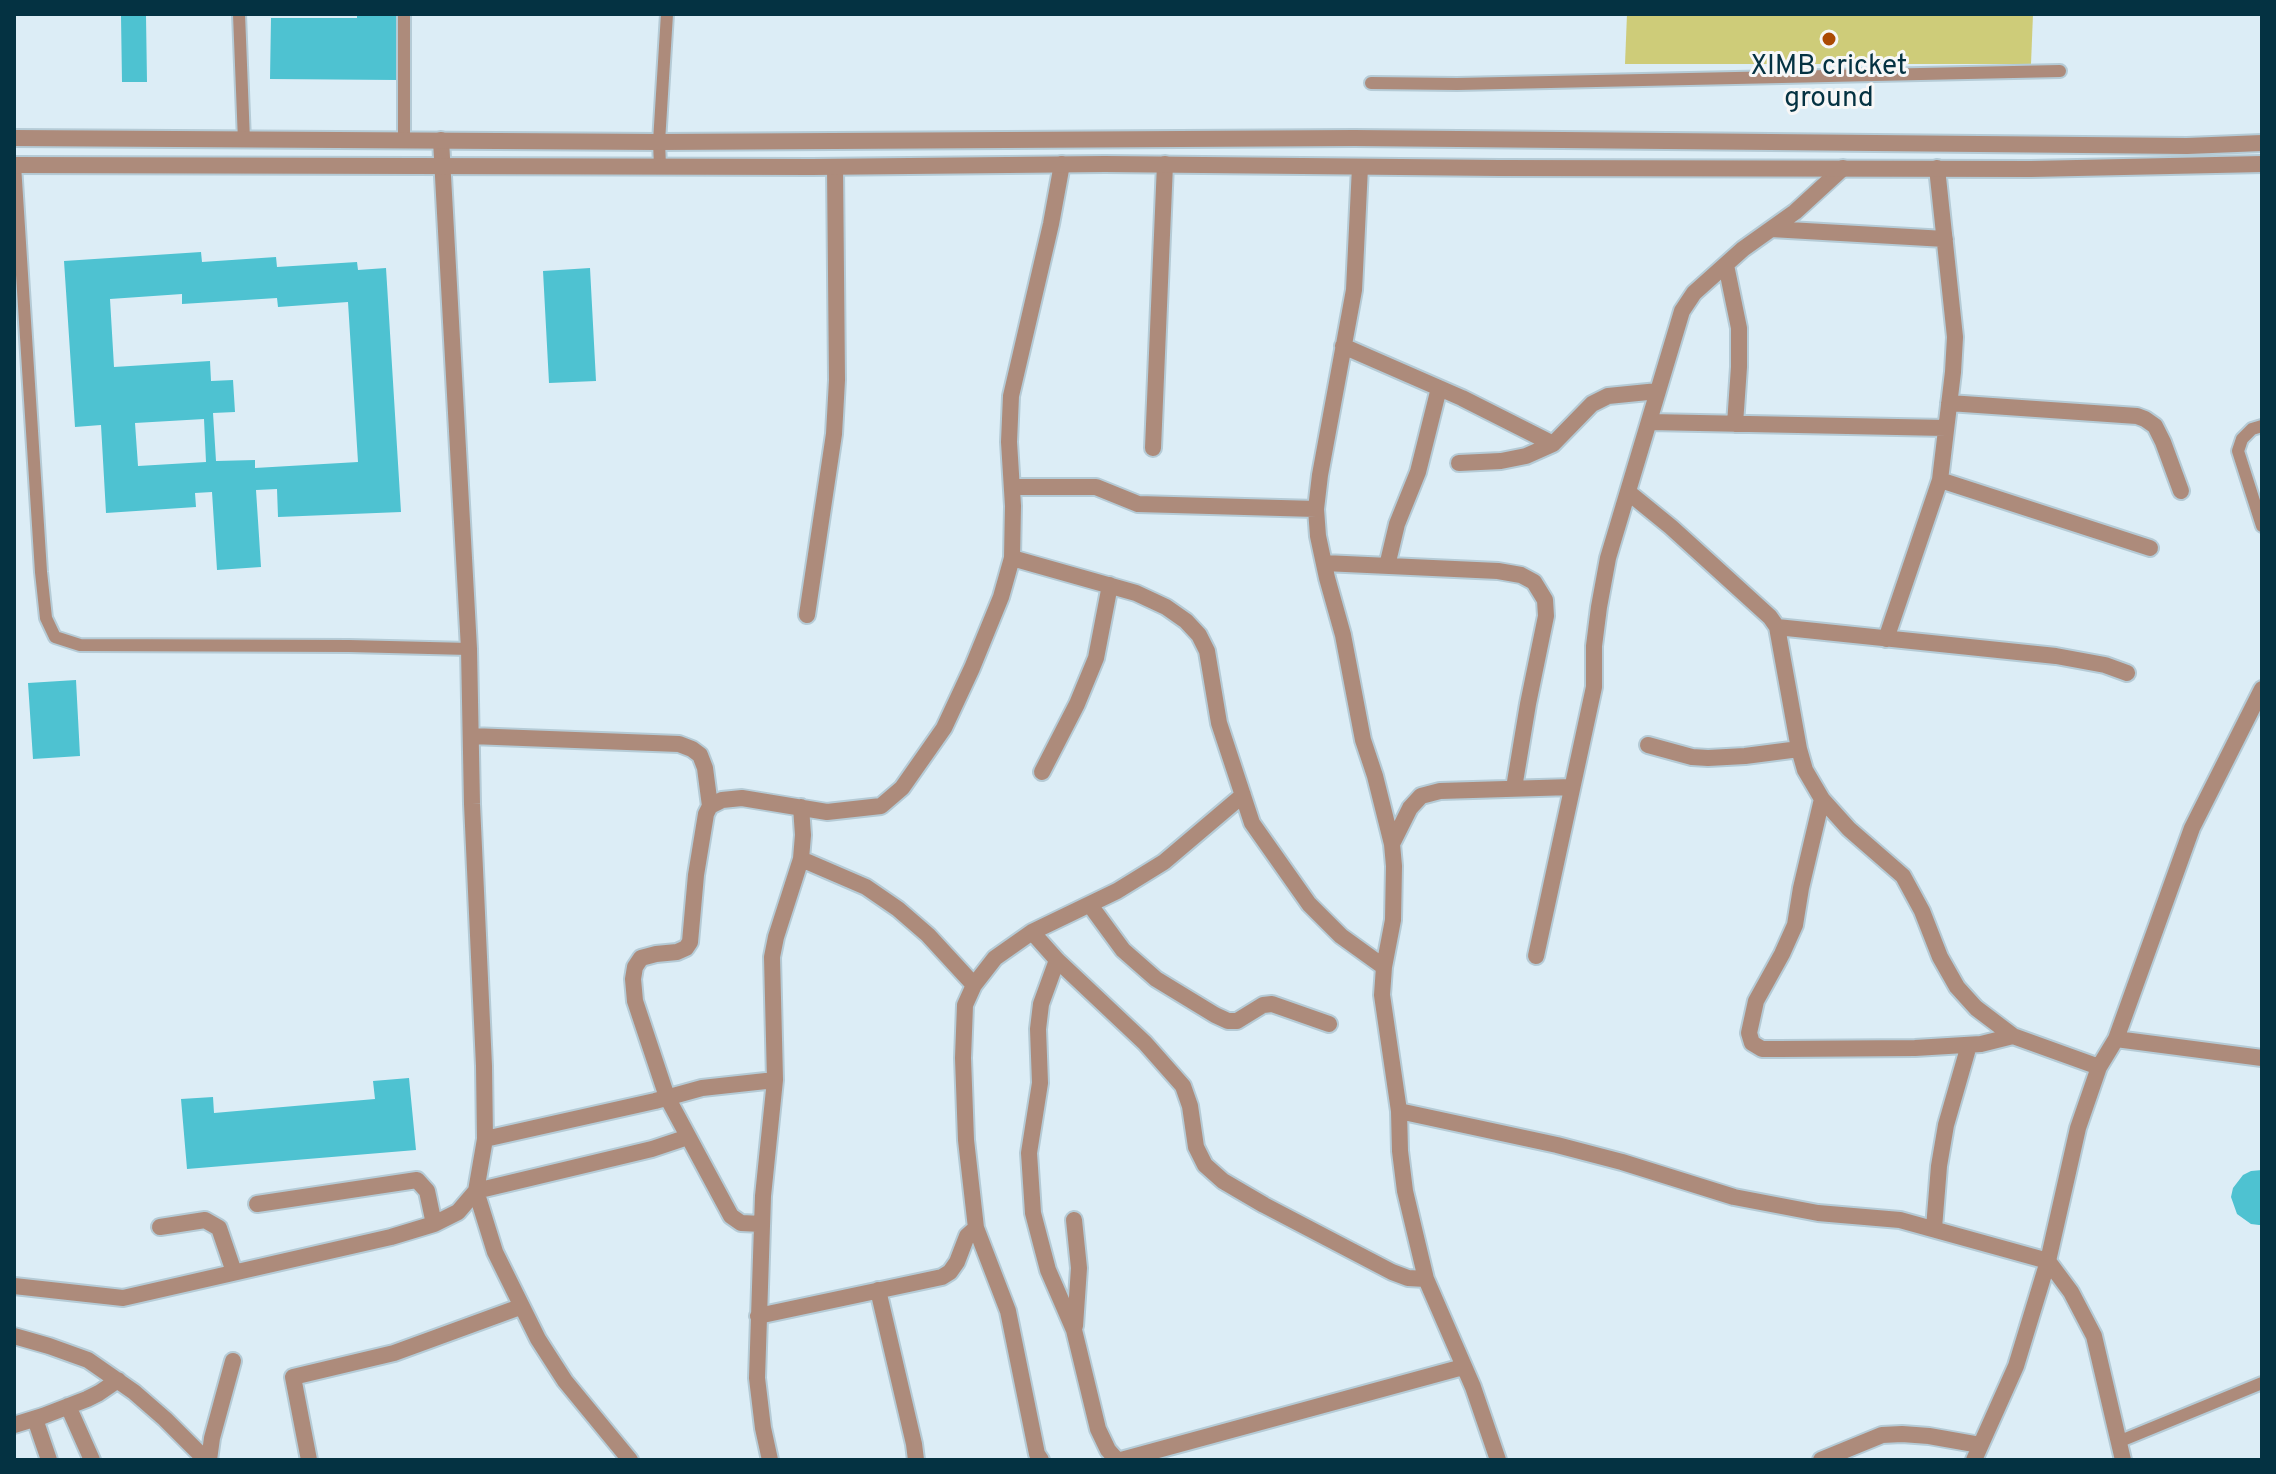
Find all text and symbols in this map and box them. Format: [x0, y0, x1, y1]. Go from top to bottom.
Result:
marker: XIMB cricket ground [1820, 30, 1838, 48]
place label: XIMB cricket ground [1751, 51, 1907, 117]

